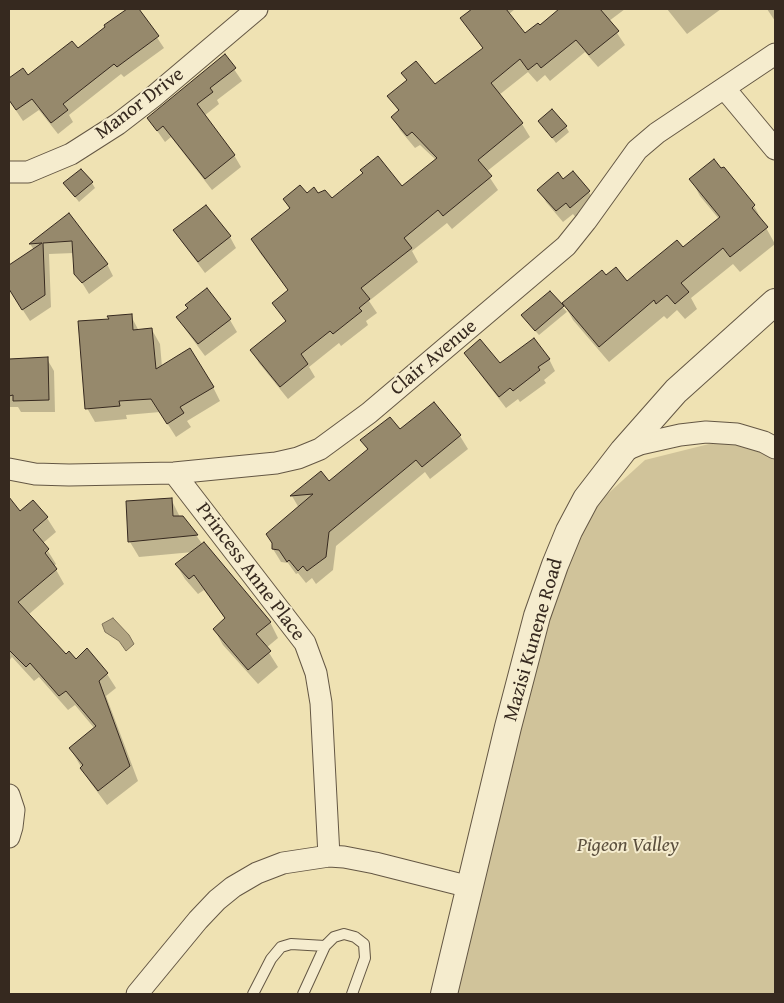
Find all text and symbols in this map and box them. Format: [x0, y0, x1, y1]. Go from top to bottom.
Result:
street label: Manor Drive [91, 63, 189, 145]
street label: Clair Avenue [386, 315, 482, 401]
street label: Princess Anne Place [190, 498, 310, 646]
street label: Mazisi Kunene Road [499, 556, 569, 724]
park label: Pigeon Valley [577, 834, 679, 858]

